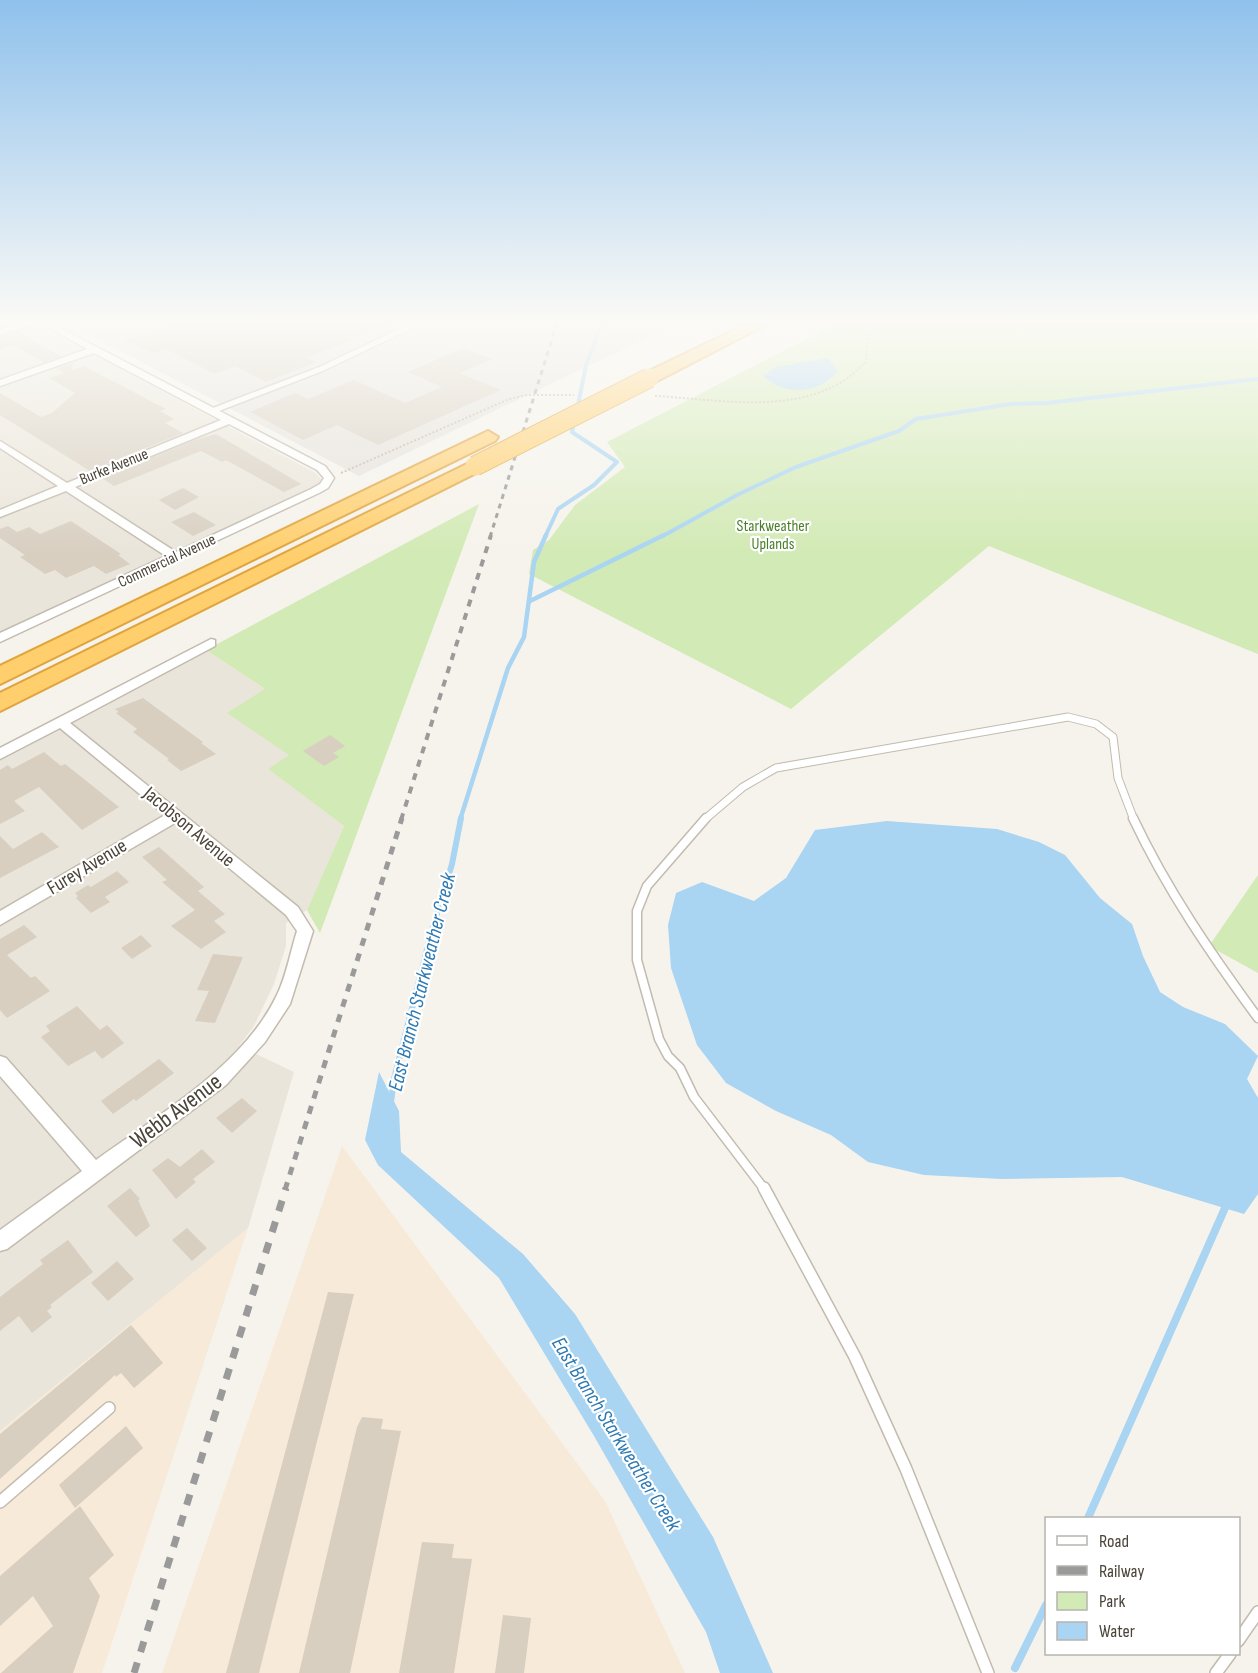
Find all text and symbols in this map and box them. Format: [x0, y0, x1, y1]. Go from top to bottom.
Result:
street label: Burke Avenue [77, 445, 151, 489]
park label: Starkweather Uplands [737, 517, 810, 554]
street label: Commercial Avenue [115, 530, 219, 592]
street label: Jacobson Avenue [137, 781, 240, 872]
street label: Furey Avenue [43, 834, 131, 900]
water label: East Branch Starkweather Creek [383, 869, 461, 1094]
street label: Webb Avenue [124, 1067, 228, 1155]
water label: East Branch Starkweather Creek [546, 1332, 687, 1537]
legend [1045, 1517, 1240, 1655]
text: Road [1099, 1531, 1129, 1552]
text: Railway [1099, 1561, 1144, 1582]
text: Park [1099, 1591, 1125, 1612]
text: Water [1099, 1621, 1135, 1642]

